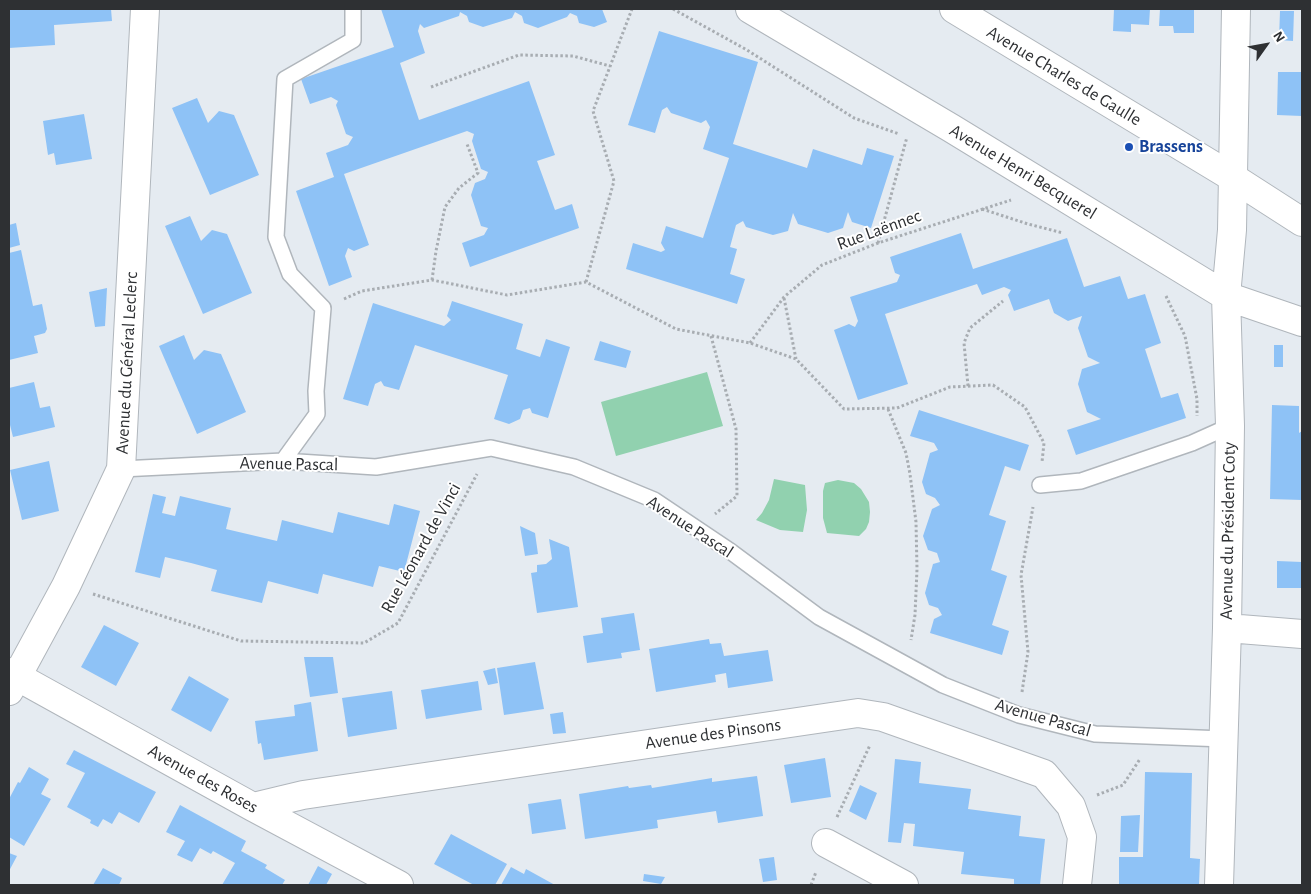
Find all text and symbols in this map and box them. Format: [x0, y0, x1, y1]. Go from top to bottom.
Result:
north arrow [1241, 20, 1291, 70]
street label: Avenue Charles de Gaulle [983, 21, 1145, 131]
text: N [1270, 29, 1287, 45]
street label: Avenue Henri Becquerel [946, 120, 1100, 224]
place label: Brassens [1139, 136, 1203, 158]
marker: Brassens [1123, 141, 1135, 153]
street label: Rue Laënnec [834, 205, 924, 255]
street label: Avenue du Général Leclerc [111, 271, 143, 455]
street label: Avenue du Président Coty [1216, 442, 1240, 620]
street label: Avenue Pascal [239, 452, 339, 476]
street label: Rue Léonard de Vinci [376, 479, 466, 617]
street label: Avenue Pascal [643, 491, 737, 563]
street label: Avenue Pascal [993, 694, 1093, 742]
street label: Avenue des Pinsons [644, 714, 782, 754]
street label: Avenue des Roses [144, 740, 262, 818]

